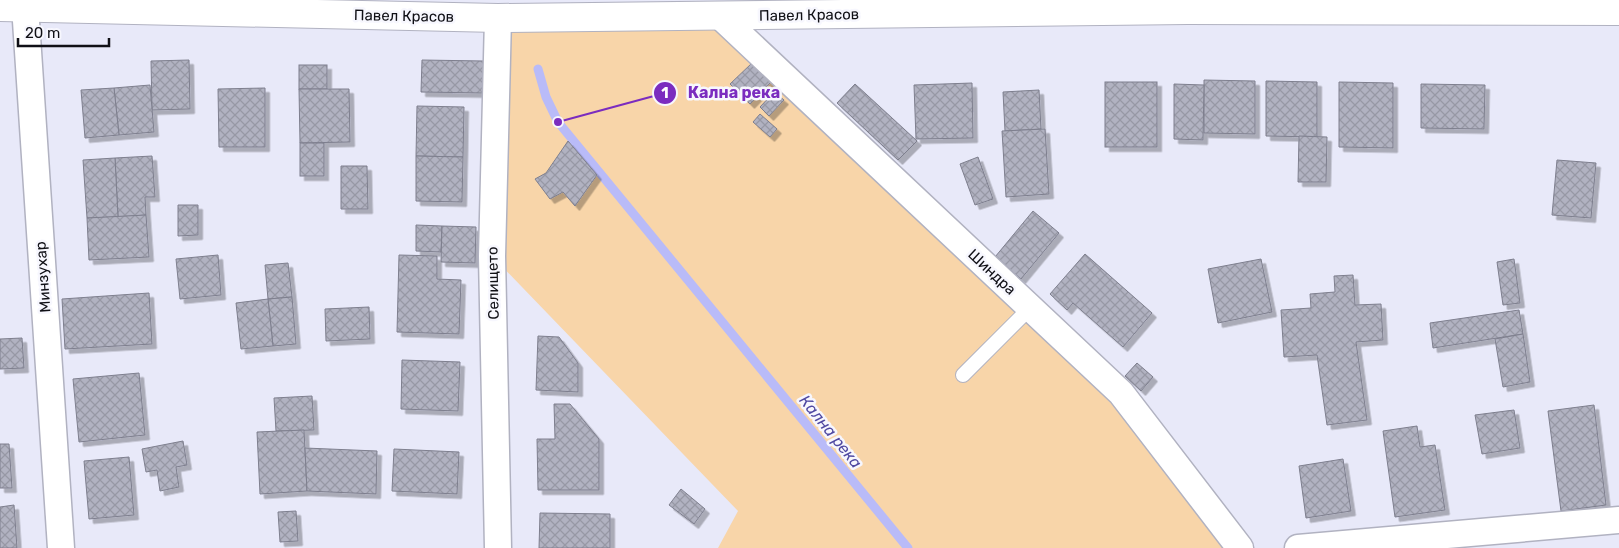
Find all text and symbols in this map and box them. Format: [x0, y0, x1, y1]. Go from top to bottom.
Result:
street label: Павел Красов [759, 5, 859, 25]
street label: Павел Красов [354, 6, 454, 26]
scale bar [18, 15, 109, 47]
text: 20 m [25, 24, 60, 42]
callout: Кална река [653, 77, 790, 108]
text: Кална река [688, 83, 780, 102]
text: 1 [661, 84, 669, 102]
street label: Минзухар [32, 241, 54, 313]
street label: Шиндра [964, 245, 1020, 299]
street label: Селището [483, 246, 503, 320]
water label: Кална река [795, 391, 866, 472]

